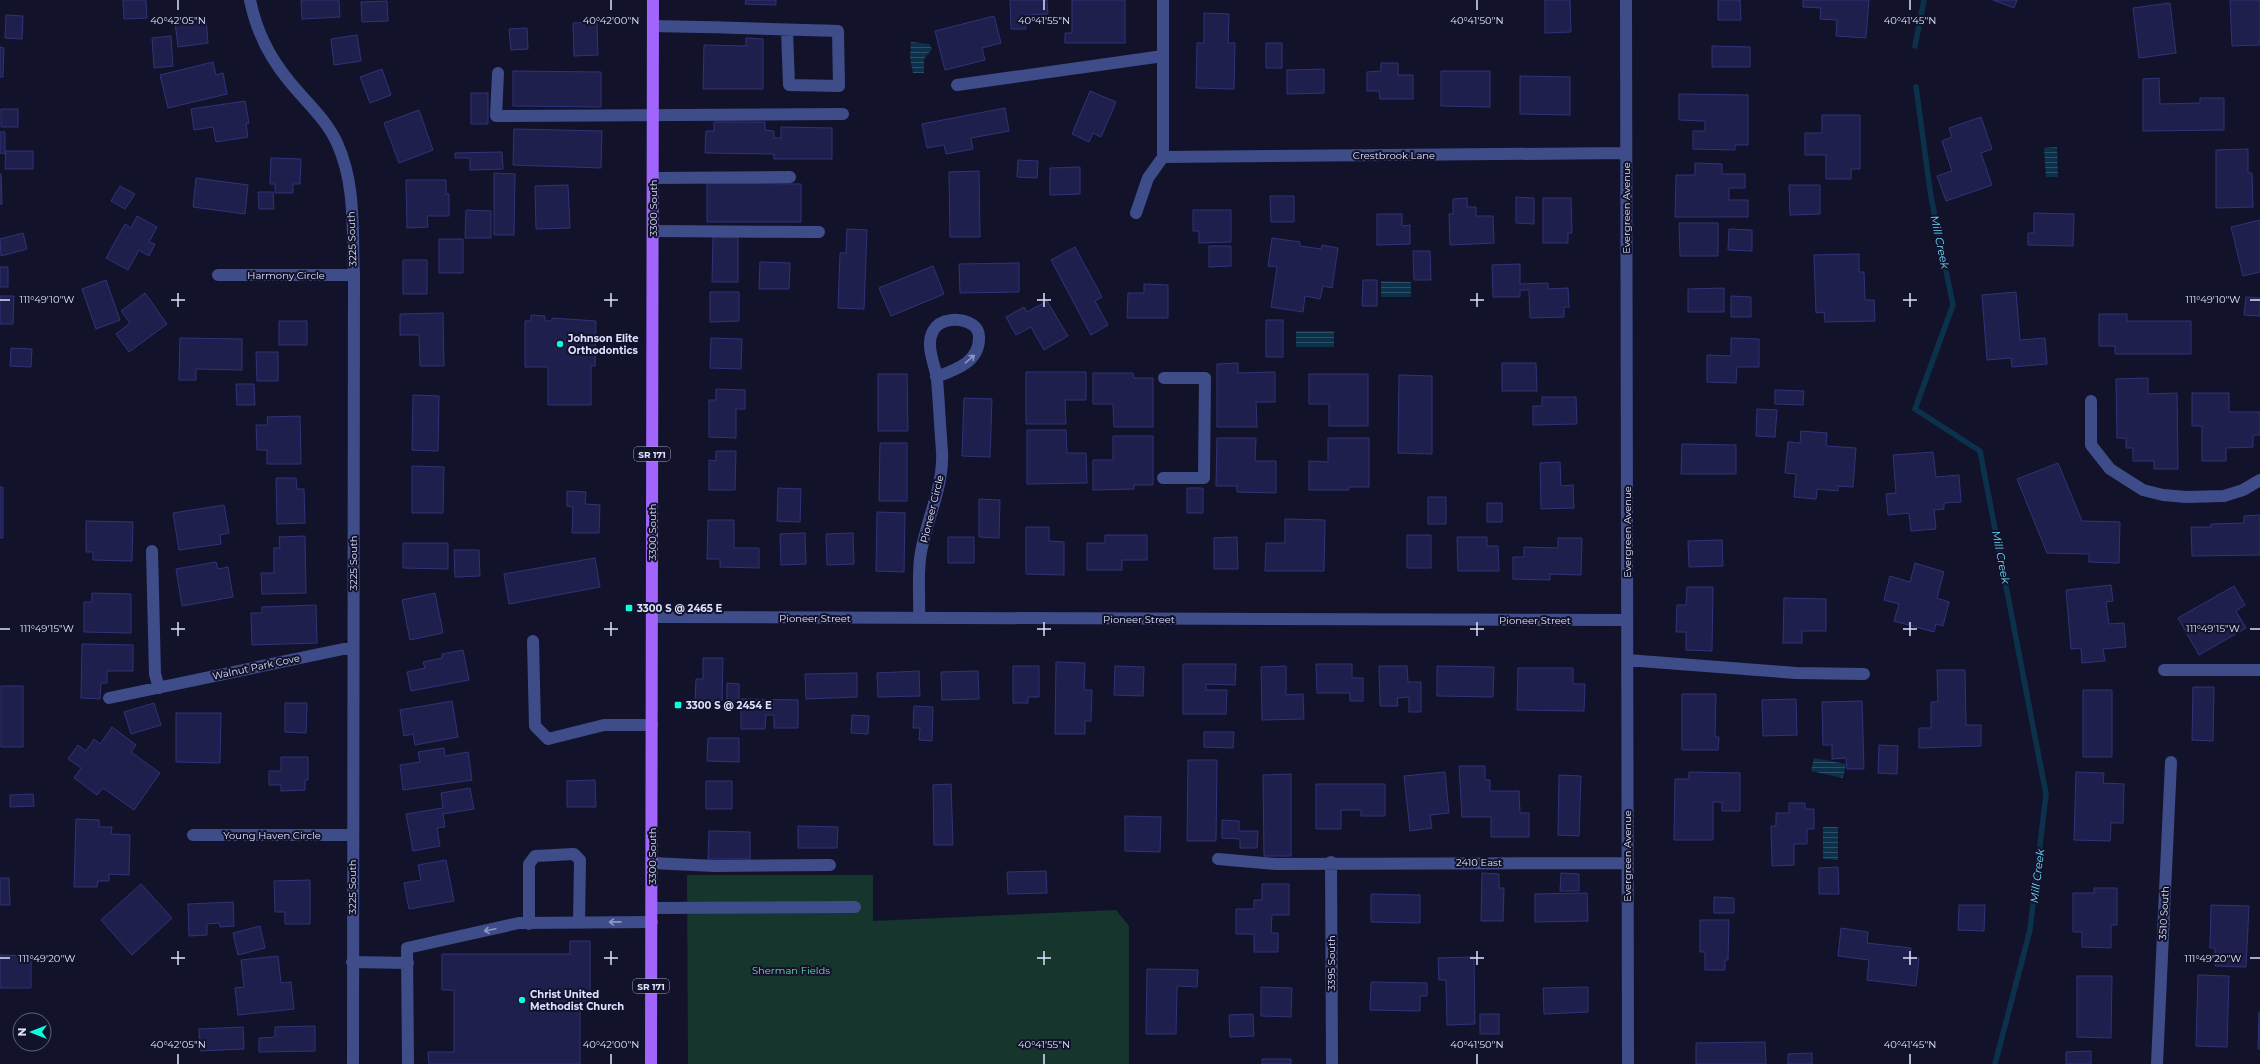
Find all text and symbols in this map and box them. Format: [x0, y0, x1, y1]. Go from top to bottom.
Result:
text: 40°42'05"N [150, 14, 206, 27]
text: 40°42'00"N [583, 14, 639, 27]
text: 40°41'55"N [1018, 14, 1070, 27]
text: 40°41'50"N [1450, 14, 1504, 27]
text: 40°41'45"N [1884, 14, 1936, 27]
street label: Crestbrook Lane [1353, 149, 1435, 162]
street label: Evergreen Avenue [1620, 162, 1633, 254]
street label: 3300 South [647, 179, 660, 237]
street label: 3225 South [345, 211, 359, 267]
water label: Mill Creek [1928, 214, 1953, 270]
street label: Harmony Circle [247, 269, 325, 282]
text: 111°49'10"W [20, 293, 74, 306]
text: 111°49'10"W [2186, 293, 2240, 306]
place label: Johnson Elite Orthodontics [567, 332, 639, 357]
marker: Johnson Elite Orthodontics [555, 339, 565, 349]
one-way arrow [965, 354, 976, 363]
road number: SR 171 [634, 447, 670, 461]
street label: Pioneer Circle [917, 474, 947, 544]
street label: Evergreen Avenue [1621, 486, 1634, 578]
street label: 3300 South [646, 503, 659, 561]
water label: Mill Creek [1989, 529, 2013, 585]
street label: 3225 South [347, 535, 360, 591]
place label: 3300 S @ 2465 E [636, 602, 722, 615]
marker: 3300 S @ 2465 E [624, 603, 634, 613]
street label: Pioneer Street [779, 612, 851, 625]
street label: Pioneer Street [1103, 613, 1175, 626]
street label: Pioneer Street [1499, 614, 1571, 627]
text: 111°49'15"W [20, 622, 74, 635]
text: 111°49'15"W [2186, 622, 2240, 635]
street label: Walnut Park Cove [211, 651, 301, 683]
place label: 3300 S @ 2454 E [685, 699, 772, 712]
marker: 3300 S @ 2454 E [673, 700, 683, 710]
street label: Evergreen Avenue [1621, 810, 1634, 902]
street label: 3300 South [646, 827, 659, 885]
street label: Young Haven Circle [223, 829, 321, 842]
water label: Mill Creek [2027, 848, 2047, 904]
street label: 2410 East [1456, 856, 1502, 869]
street label: 3225 South [346, 859, 359, 915]
street label: 3510 South [2156, 886, 2172, 940]
one-way arrow [609, 919, 622, 926]
one-way arrow [484, 926, 497, 934]
street label: 3395 South [1325, 935, 1338, 991]
text: 111°49'20"W [19, 952, 75, 965]
text: 111°49'20"W [2185, 952, 2241, 965]
park label: Sherman Fields [752, 964, 830, 977]
road number: SR 171 [633, 979, 669, 993]
place label: Christ United Methodist Church [530, 988, 624, 1013]
marker: Christ United Methodist Church [517, 995, 527, 1005]
north arrow [12, 1012, 52, 1052]
text: N [15, 1028, 29, 1036]
text: 40°42'05"N [150, 1038, 206, 1051]
text: 40°42'00"N [583, 1038, 639, 1051]
text: 40°41'55"N [1018, 1038, 1070, 1051]
text: 40°41'50"N [1450, 1038, 1504, 1051]
text: 40°41'45"N [1884, 1038, 1936, 1051]

